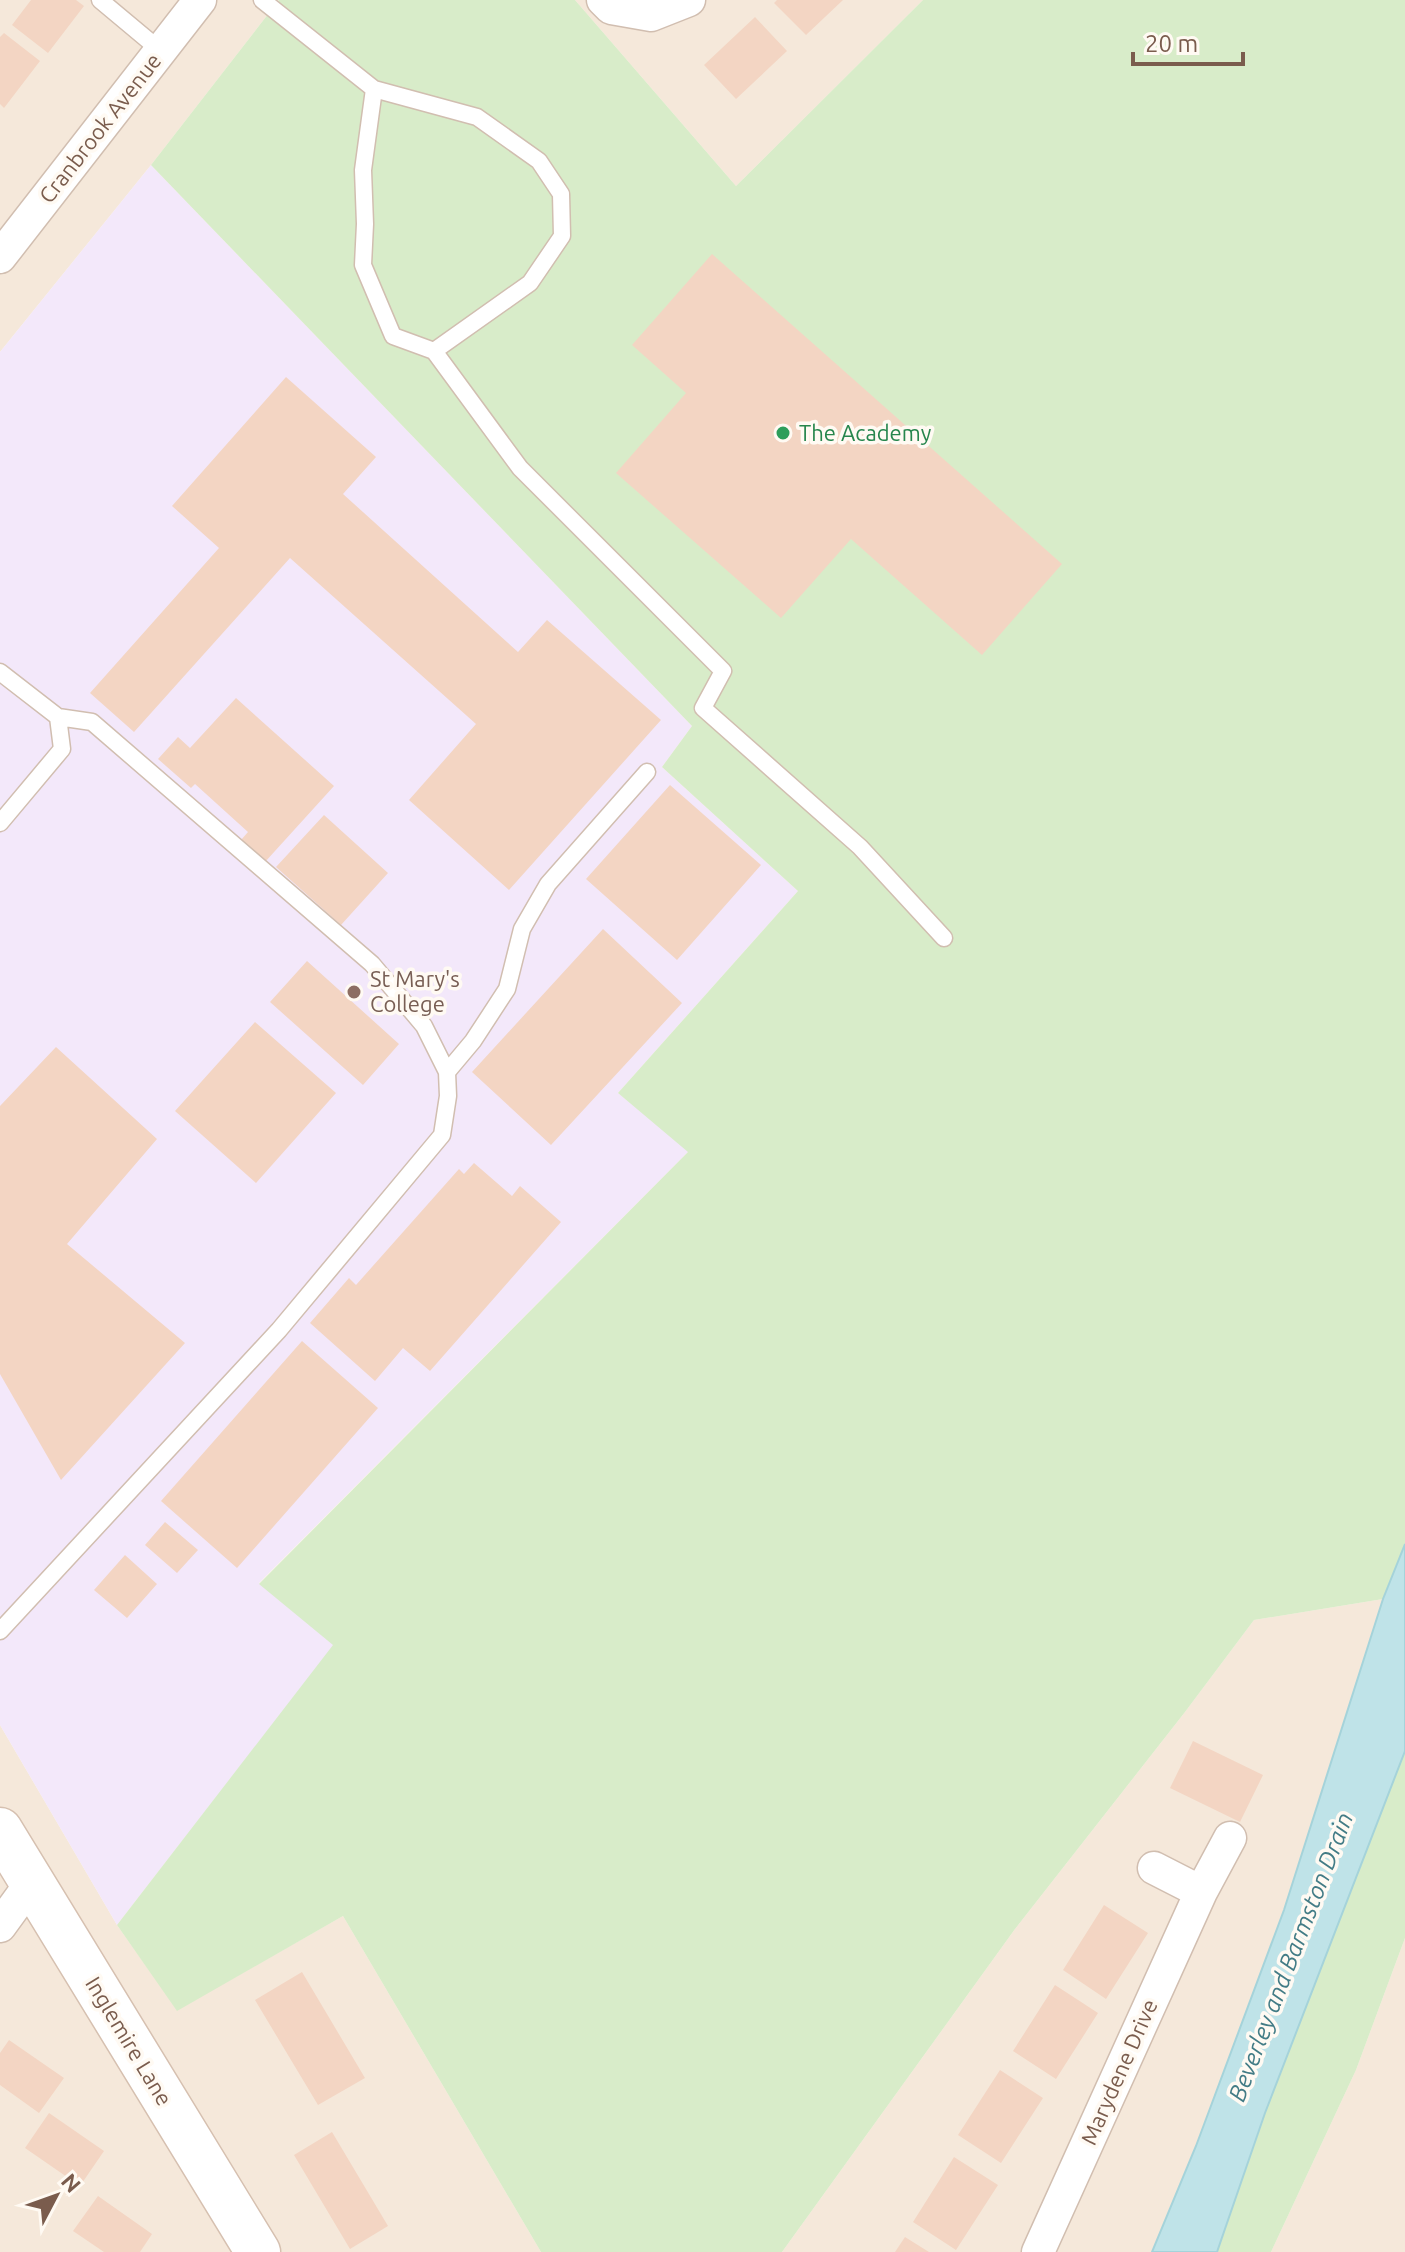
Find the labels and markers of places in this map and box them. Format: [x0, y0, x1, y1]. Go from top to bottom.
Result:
place label: The Academy [799, 420, 932, 445]
marker: The Academy [774, 424, 792, 442]
place label: St Mary's College [370, 966, 460, 1016]
marker: St Mary's College [345, 983, 363, 1001]

